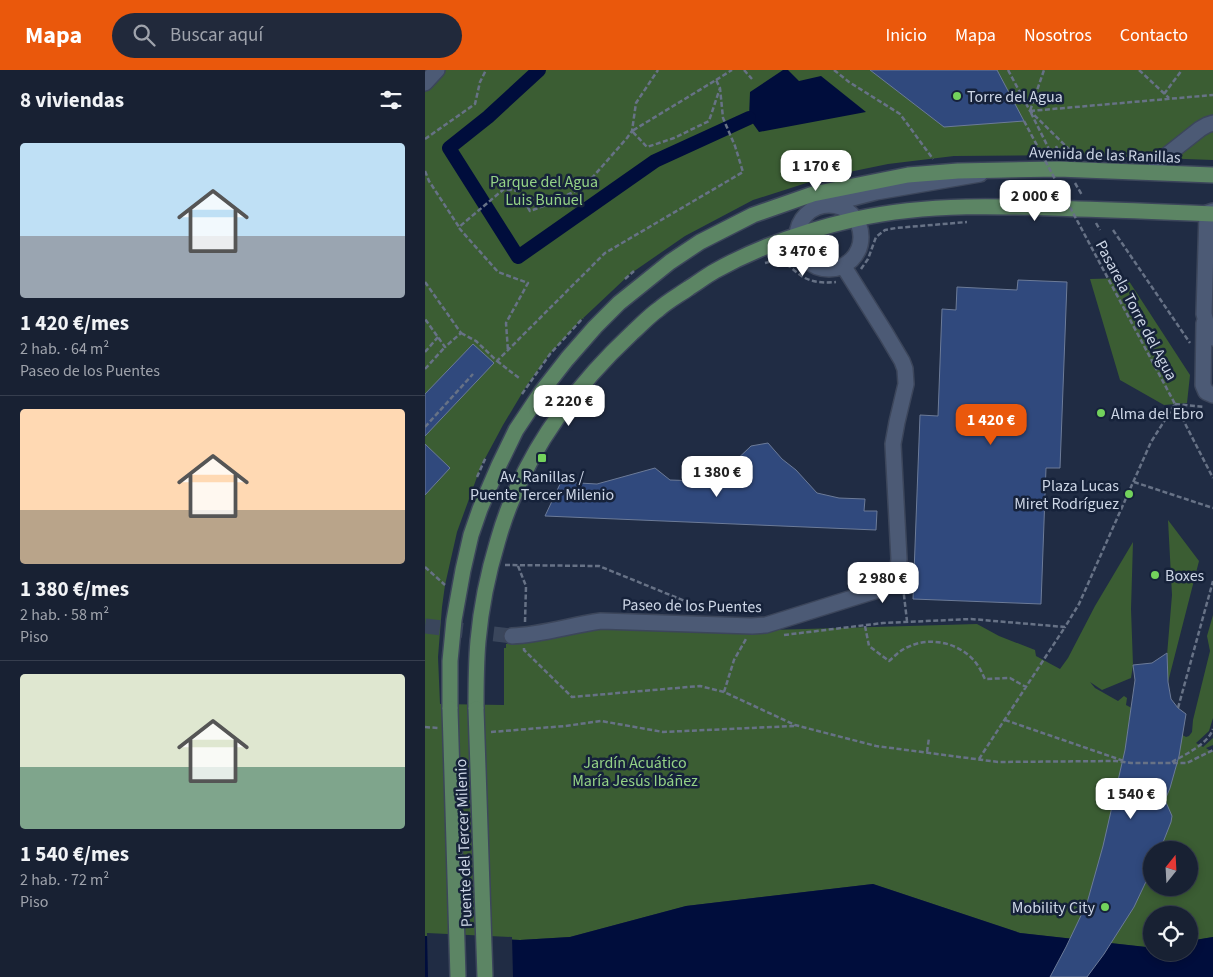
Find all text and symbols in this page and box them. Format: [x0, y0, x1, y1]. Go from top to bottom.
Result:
search box [112, 13, 462, 58]
text: Mapa [25, 18, 82, 53]
icon: search [130, 21, 158, 49]
text: Buscar aquí [170, 22, 263, 49]
text: Inicio [886, 23, 927, 48]
text: Mapa [955, 23, 996, 48]
text: Nosotros [1024, 23, 1092, 48]
text: Contacto [1120, 23, 1188, 48]
text: 8 viviendas [20, 85, 124, 115]
icon: filters [377, 86, 405, 114]
place label: Torre del Agua [967, 86, 1063, 108]
marker: Torre del Agua [951, 90, 963, 102]
street label: Avenida de las Ranillas [1029, 141, 1181, 169]
pin: 1 170 € [770, 150, 862, 192]
text: 1 170 € [792, 155, 840, 177]
park label: Parque del Agua Luis Buñuel [490, 171, 598, 211]
icon: home [168, 176, 258, 266]
pin: 2 000 € [989, 180, 1081, 222]
text: 2 000 € [1011, 185, 1059, 207]
pin: 3 470 € [757, 234, 849, 277]
street label: Pasarela Torre del Agua [1090, 237, 1182, 384]
text: 3 470 € [779, 240, 827, 262]
text: 1 420 €/mes [20, 308, 129, 338]
text: 2 hab. · 64 m² [20, 338, 109, 360]
text: Paseo de los Puentes [20, 360, 160, 382]
pin: 2 220 € [523, 384, 615, 427]
text: 2 220 € [545, 390, 593, 412]
place label: Alma del Ebro [1111, 403, 1204, 425]
pin: 1 420 € [945, 404, 1037, 446]
marker: Alma del Ebro [1095, 407, 1107, 419]
text: 1 420 € [967, 409, 1015, 431]
icon: home [168, 441, 258, 531]
marker: Av. Ranillas / Puente Tercer Milenio [536, 452, 548, 464]
pin: 1 380 € [671, 456, 763, 498]
text: 1 380 € [693, 461, 741, 483]
place label: Av. Ranillas / Puente Tercer Milenio [470, 466, 614, 506]
place label: Plaza Lucas Miret Rodríguez [1014, 475, 1119, 515]
marker: Plaza Lucas Miret Rodríguez [1123, 488, 1135, 500]
pin: 2 980 € [837, 562, 929, 604]
place label: Boxes [1165, 565, 1205, 587]
text: 2 980 € [859, 567, 907, 589]
marker: Boxes [1149, 569, 1161, 581]
text: 1 380 €/mes [20, 574, 129, 604]
street label: Paseo de los Puentes [622, 594, 762, 618]
text: 2 hab. · 58 m² [20, 604, 109, 626]
text: Piso [20, 626, 48, 648]
icon: home [168, 706, 258, 796]
park label: Jardín Acuático María Jesús Ibáñez [572, 752, 698, 792]
street label: Puente del Tercer Milenio [450, 758, 478, 927]
pin: 1 540 € [1085, 778, 1177, 820]
text: 1 540 € [1107, 783, 1155, 805]
text: 1 540 €/mes [20, 839, 129, 869]
north arrow [1143, 841, 1197, 896]
map controls [1143, 841, 1198, 961]
text: 2 hab. · 72 m² [20, 869, 109, 891]
text: Piso [20, 891, 48, 913]
place label: Mobility City [1012, 897, 1096, 919]
marker: Mobility City [1099, 901, 1111, 913]
button: locate [1143, 906, 1198, 961]

